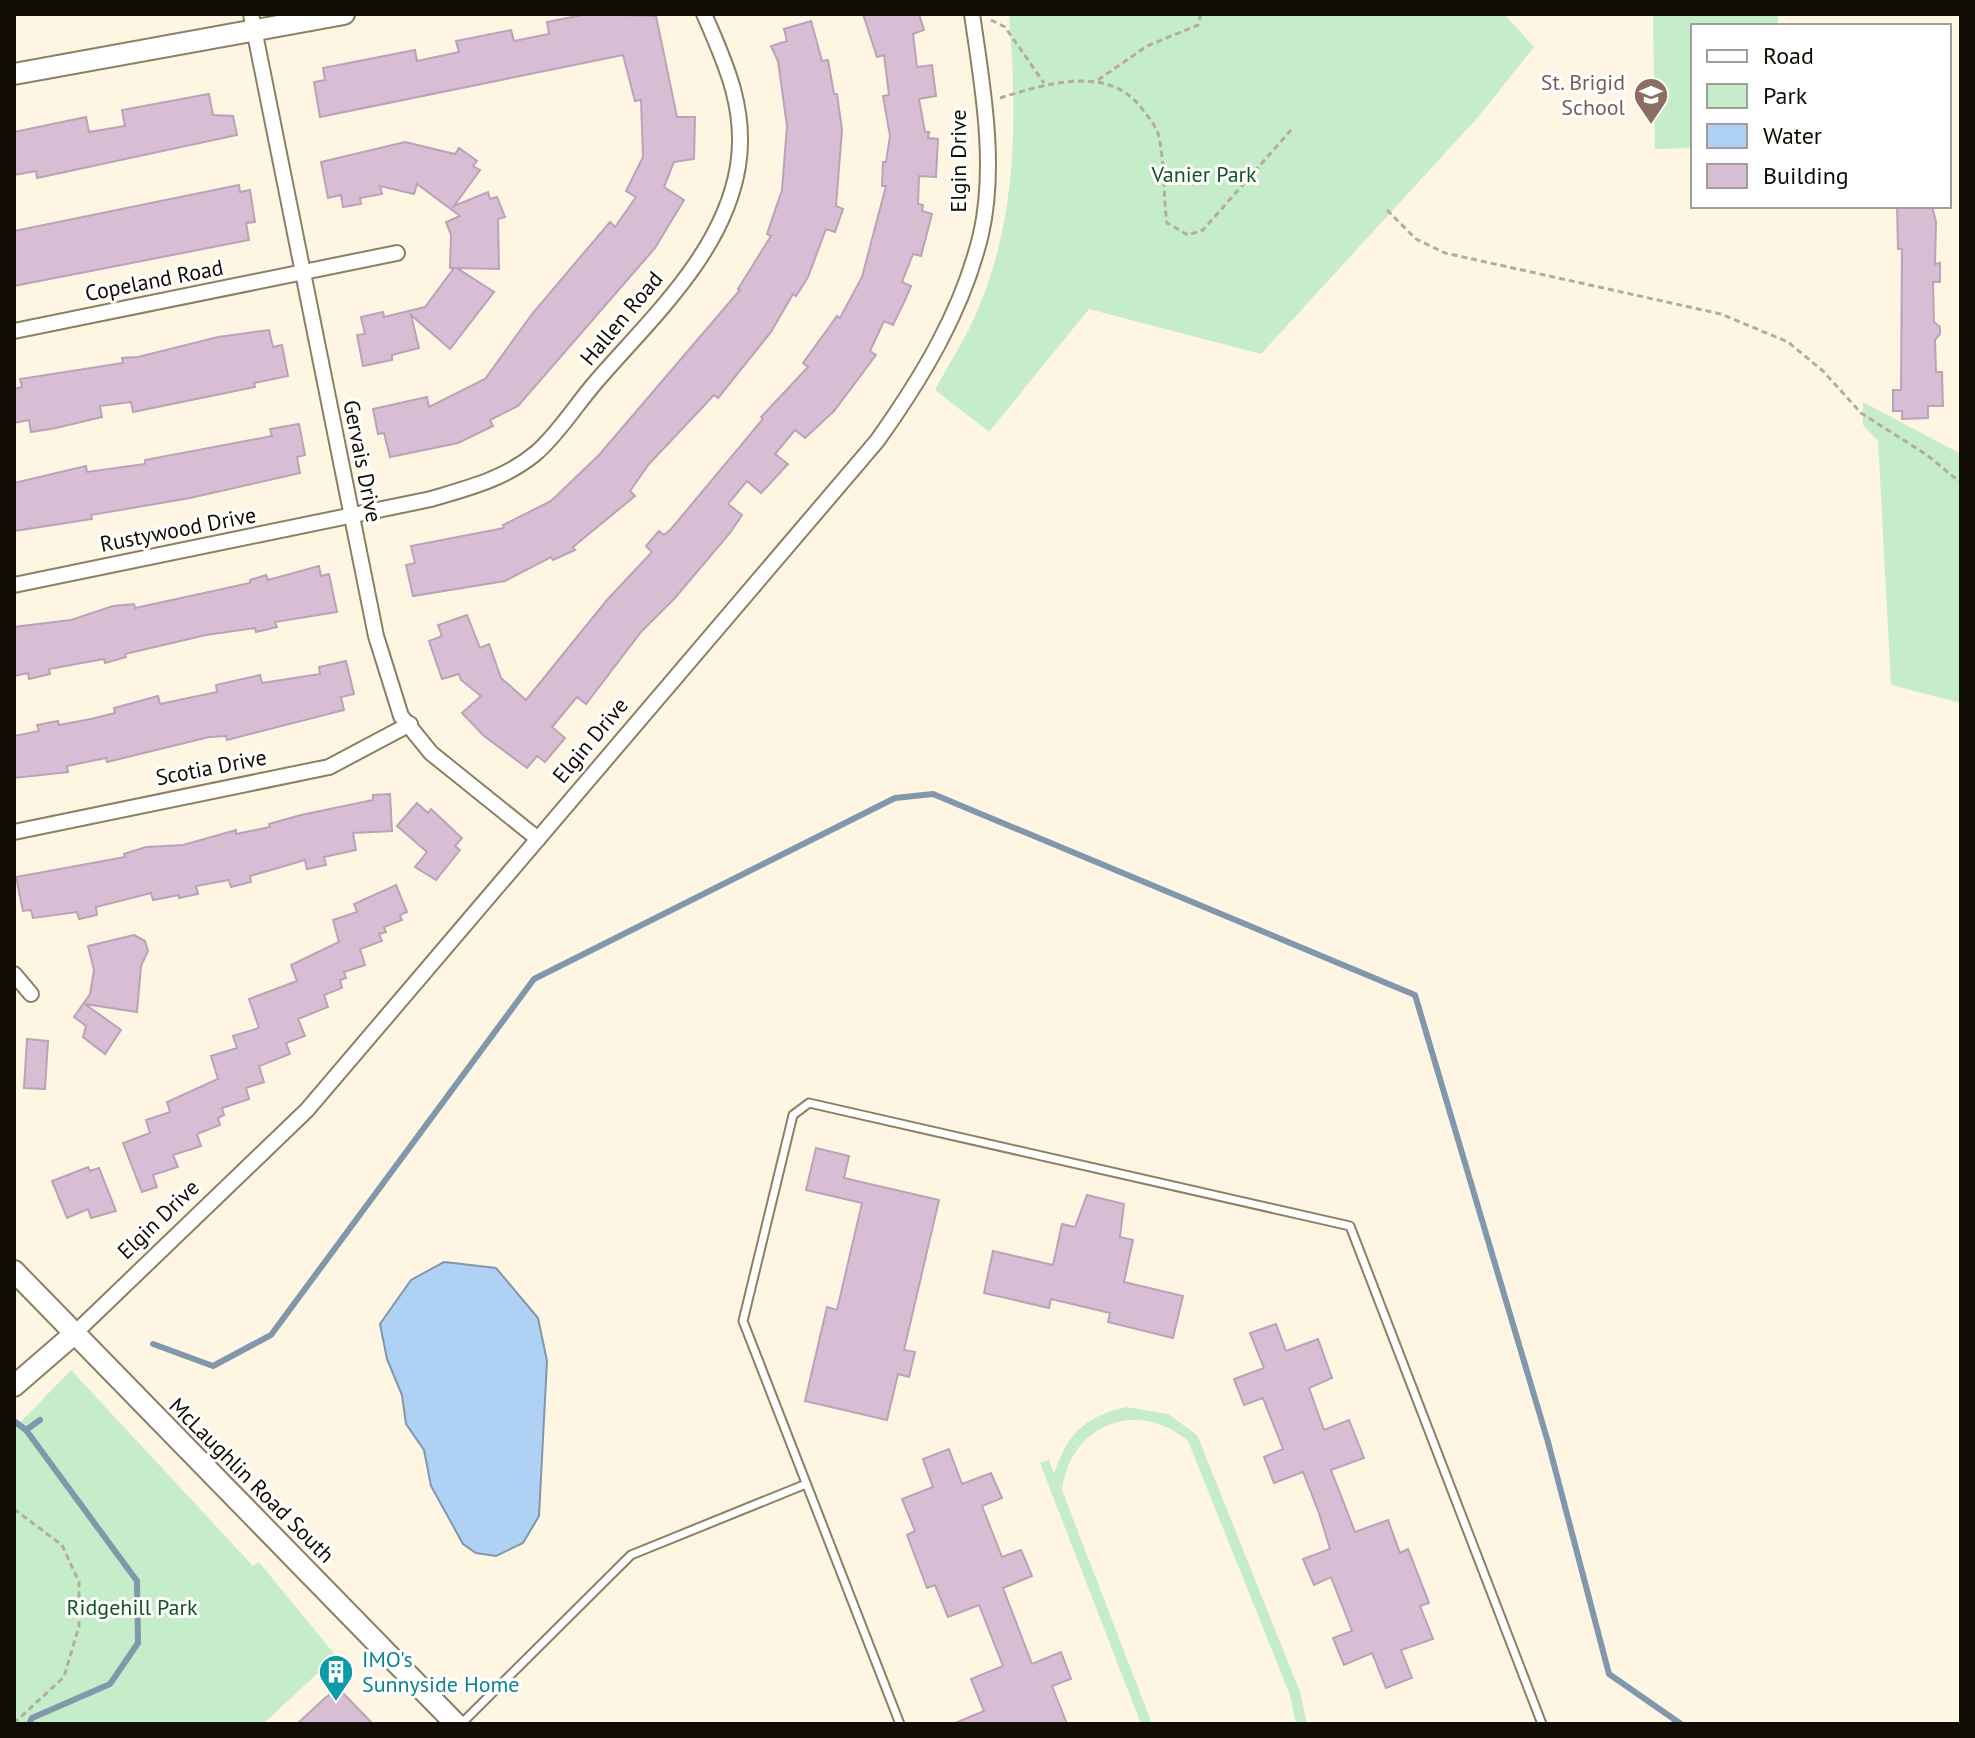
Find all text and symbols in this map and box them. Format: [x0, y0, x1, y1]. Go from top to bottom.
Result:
legend [1691, 24, 1951, 208]
text: Road [1763, 40, 1814, 71]
place label: St. Brigid School [1541, 68, 1626, 121]
school or university icon: St. Brigid School [1632, 76, 1670, 126]
text: Park [1763, 80, 1808, 111]
street label: Elgin Drive [944, 109, 972, 213]
text: Water [1763, 120, 1822, 151]
park label: Vanier Park [1150, 160, 1257, 188]
text: Building [1763, 160, 1849, 191]
street label: Copeland Road [82, 253, 226, 307]
street label: Hallen Road [574, 265, 668, 371]
street label: Gervais Drive [337, 397, 389, 525]
street label: Rustywood Drive [98, 500, 258, 558]
street label: Elgin Drive [546, 691, 634, 789]
street label: Scotia Drive [153, 743, 269, 791]
street label: Elgin Drive [111, 1173, 205, 1265]
street label: McLaughlin Road South [163, 1391, 341, 1569]
park label: Ridgehill Park [67, 1593, 198, 1621]
place label: IMO's Sunnyside Home [362, 1645, 520, 1698]
building icon: IMO's Sunnyside Home [317, 1653, 355, 1703]

